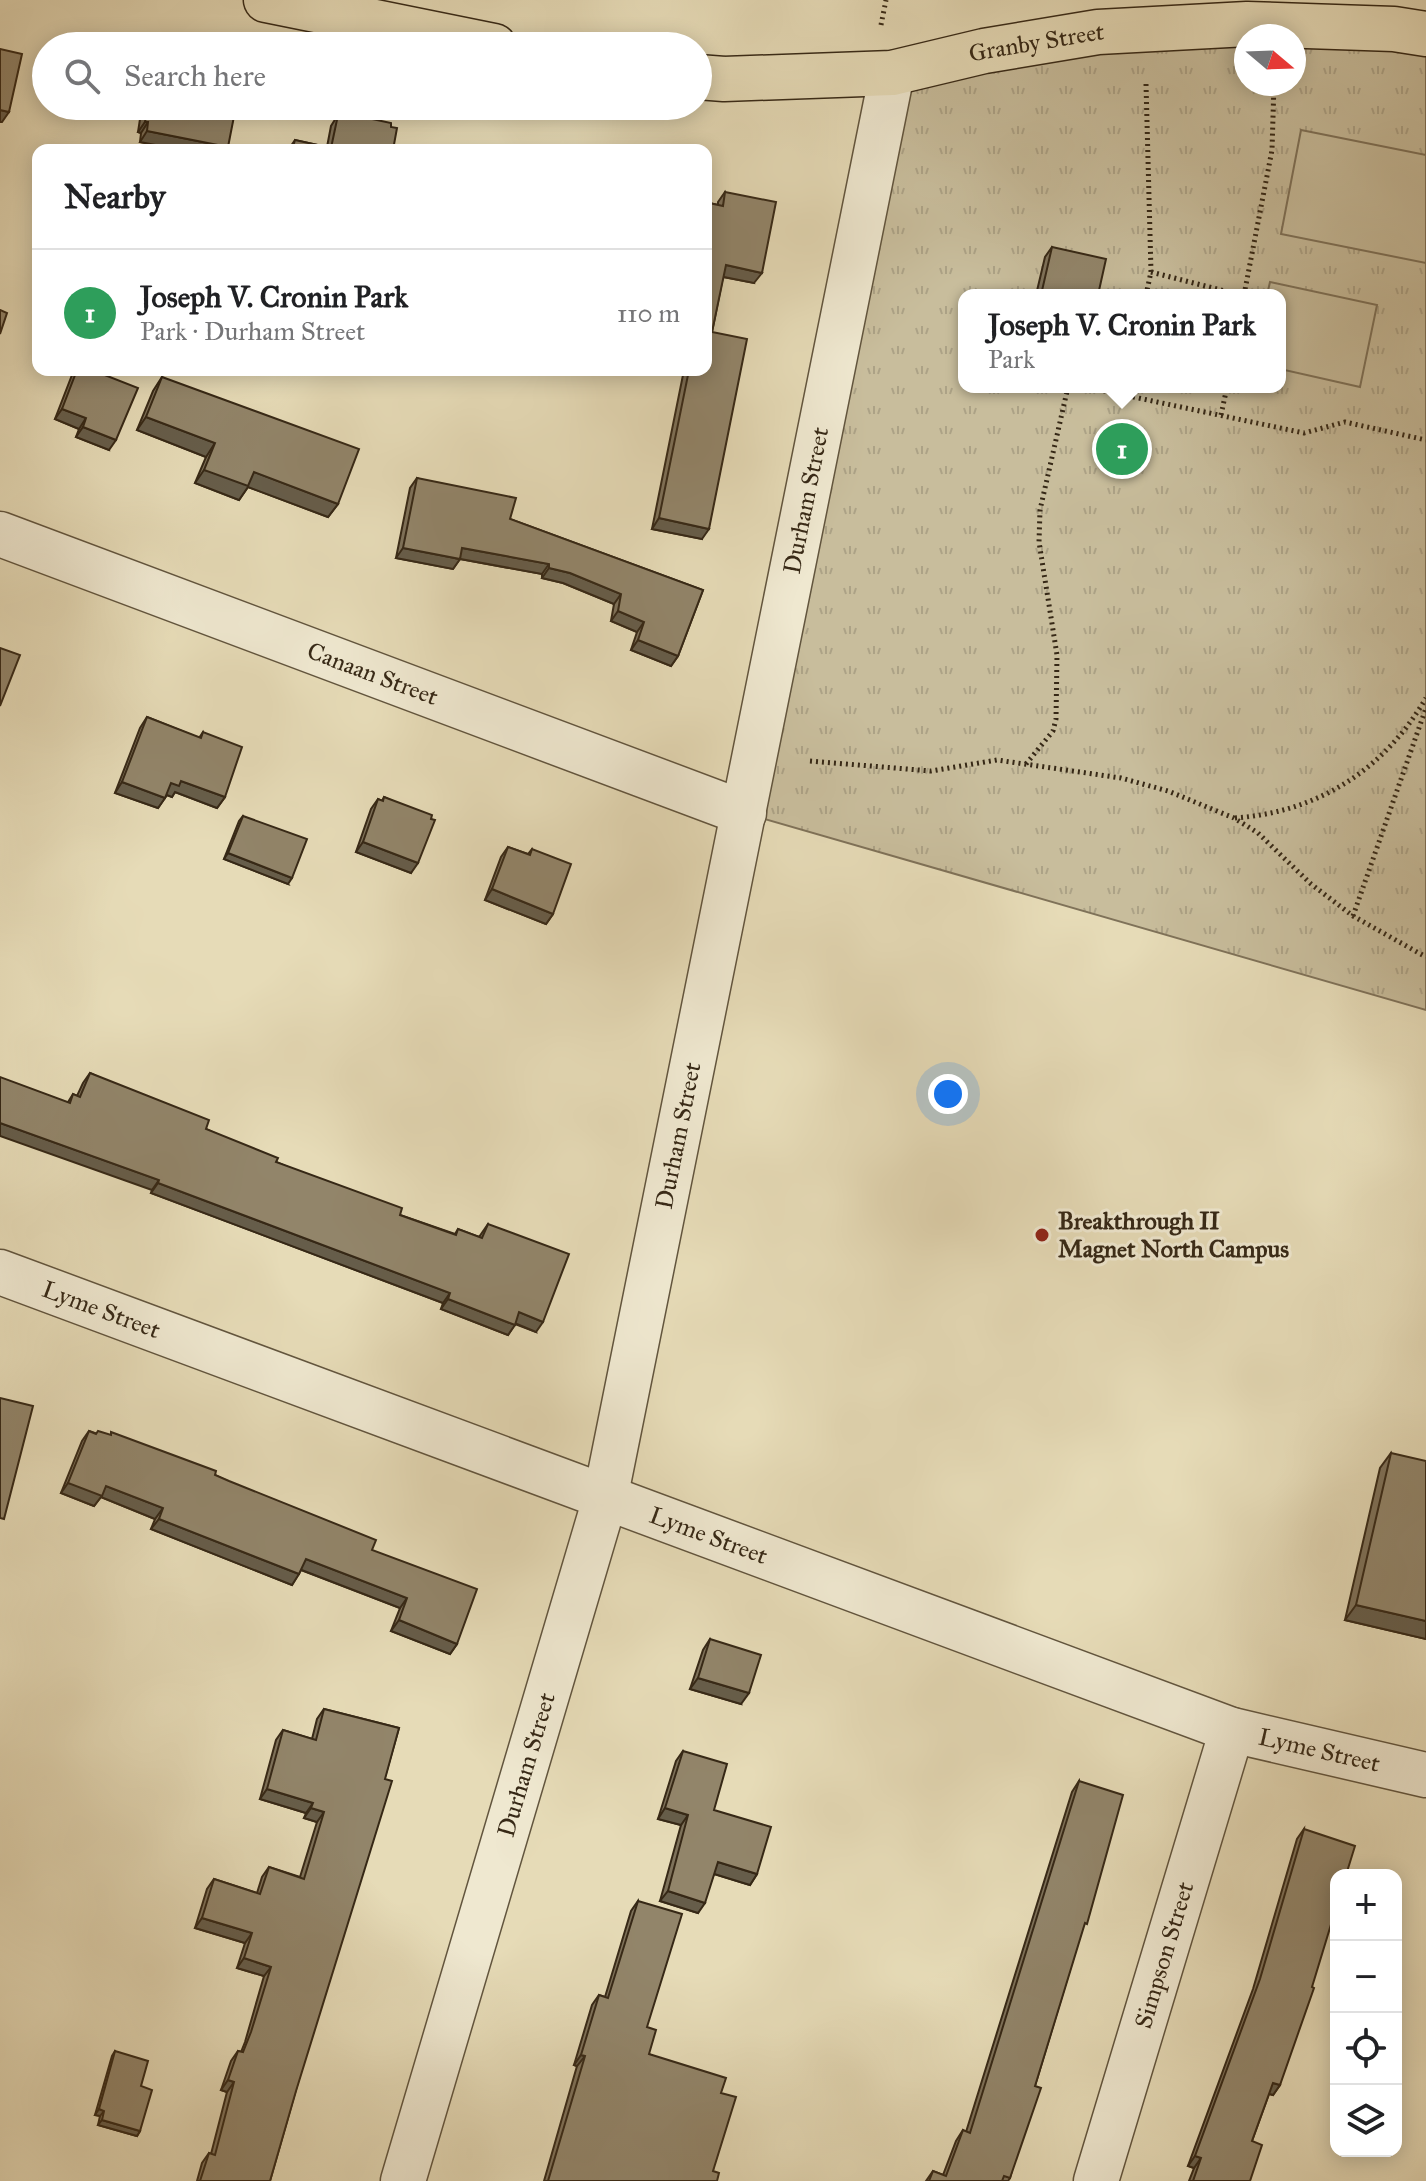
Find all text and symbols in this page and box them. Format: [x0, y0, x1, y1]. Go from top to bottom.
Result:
street label: Granby Street [966, 17, 1105, 69]
north arrow [1234, 24, 1306, 96]
search box [32, 32, 712, 120]
icon: search [60, 54, 104, 98]
text: Search here [124, 58, 266, 94]
text: Nearby [64, 176, 166, 217]
text: Joseph V. Cronin Park [140, 279, 408, 315]
popup [958, 289, 1286, 393]
text: 1 [85, 297, 95, 329]
text: 110 m [617, 297, 680, 329]
text: Joseph V. Cronin Park [988, 307, 1256, 343]
text: Park · Durham Street [140, 315, 365, 347]
text: Park [988, 343, 1035, 375]
pin: 1 [1096, 419, 1148, 479]
street label: Durham Street [777, 424, 836, 576]
street label: Canaan Street [303, 636, 443, 712]
street label: Durham Street [649, 1059, 708, 1212]
your location [928, 1074, 968, 1114]
place label: Breakthrough II Magnet North Campus [1058, 1206, 1289, 1264]
marker: Breakthrough II Magnet North Campus [1033, 1226, 1051, 1244]
street label: Lyme Street [38, 1274, 165, 1345]
street label: Lyme Street [645, 1500, 772, 1571]
street label: Durham Street [491, 1689, 562, 1841]
street label: Lyme Street [1256, 1722, 1383, 1779]
map controls [1330, 1869, 1402, 2157]
button: + [1330, 1869, 1402, 1941]
street label: Simpson Street [1128, 1878, 1201, 2032]
button: − [1330, 1941, 1402, 2013]
button: locate [1330, 2013, 1402, 2085]
button: layers [1330, 2085, 1402, 2157]

